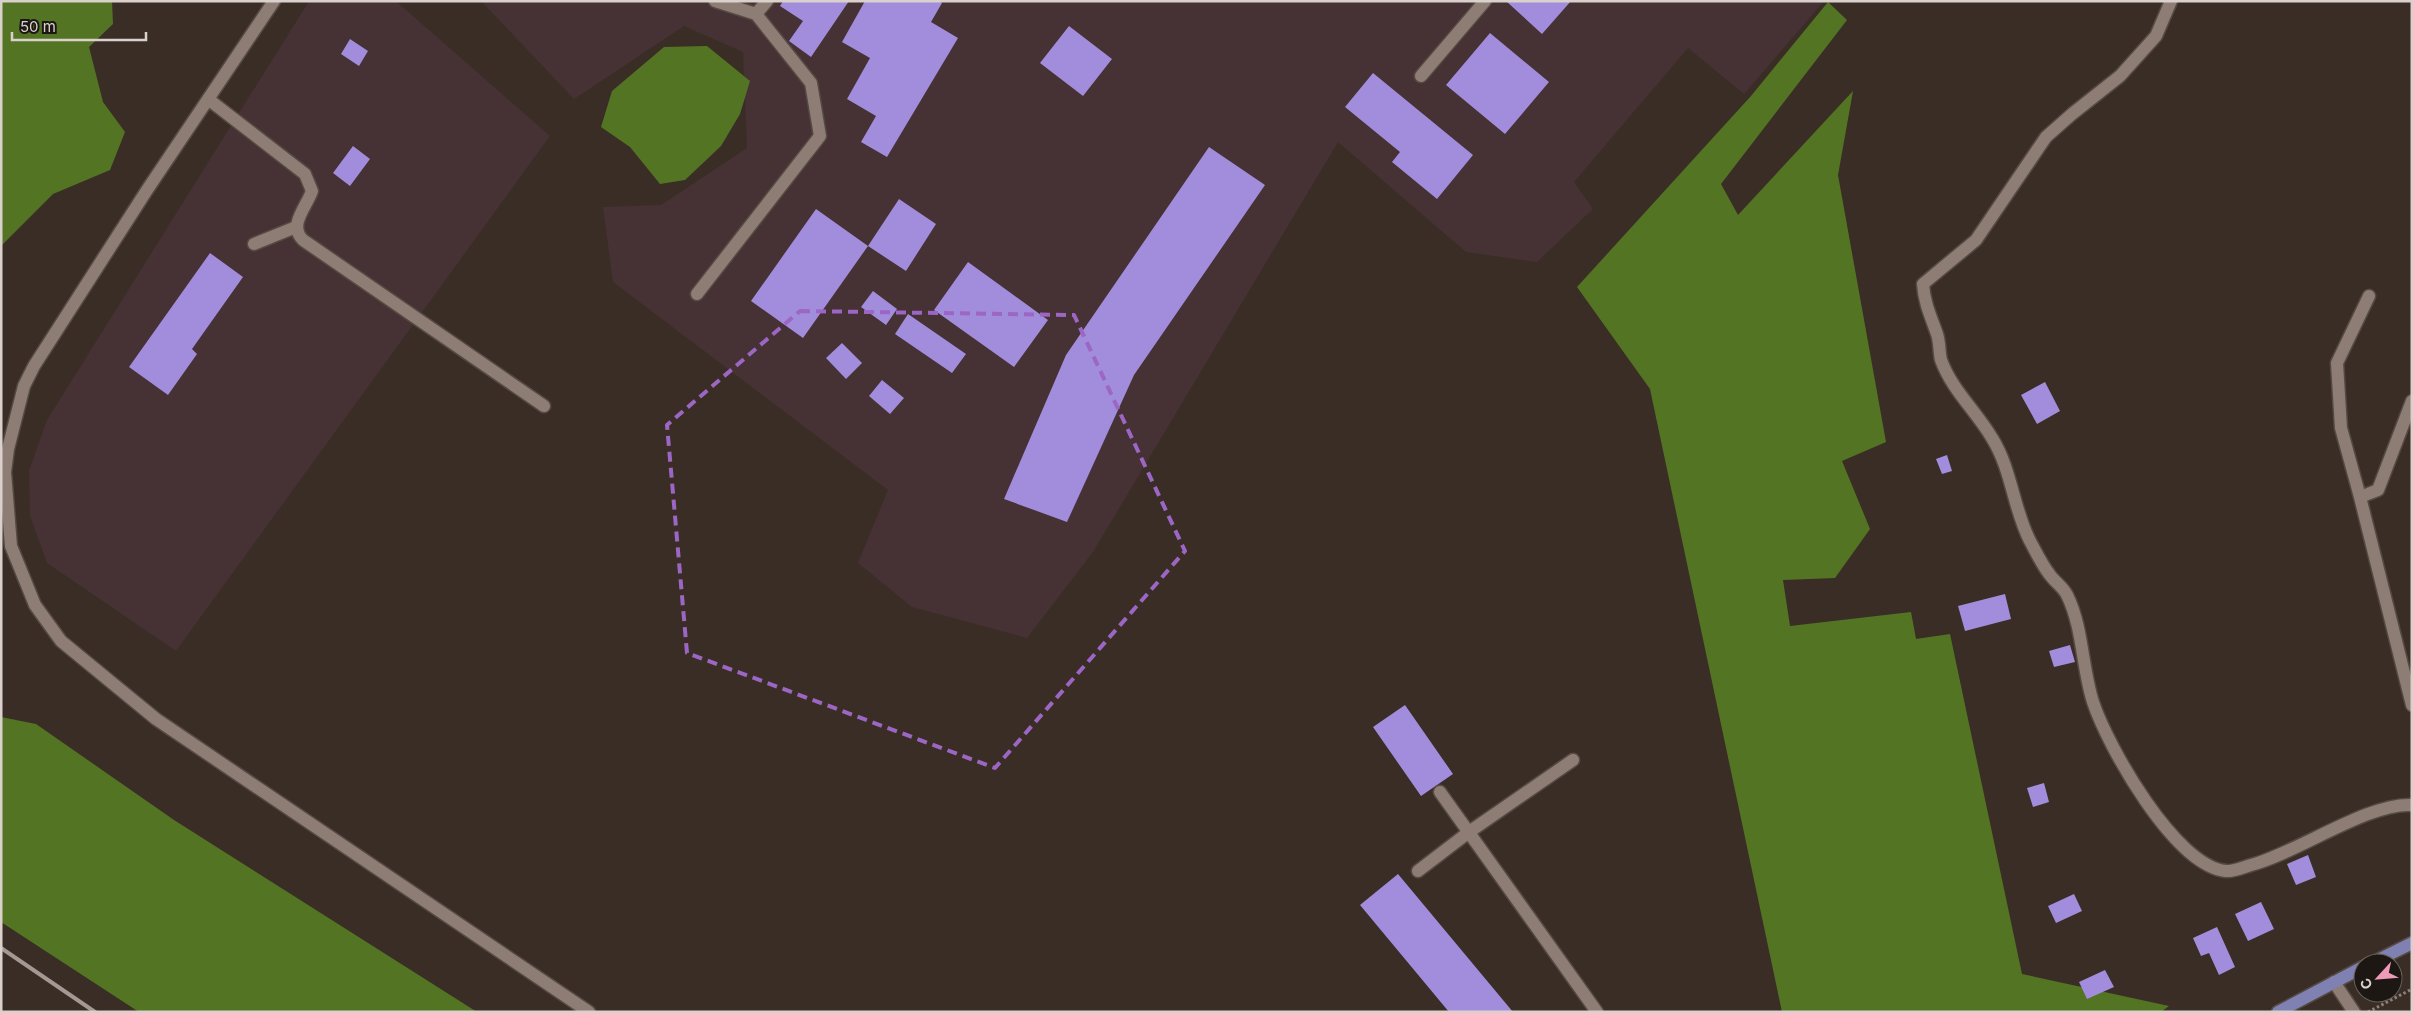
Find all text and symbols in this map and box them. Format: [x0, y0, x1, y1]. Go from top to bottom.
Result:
scale bar [12, 10, 146, 42]
text: 50 m [20, 17, 56, 36]
north arrow [2353, 953, 2403, 1003]
text: С [2356, 976, 2376, 992]

